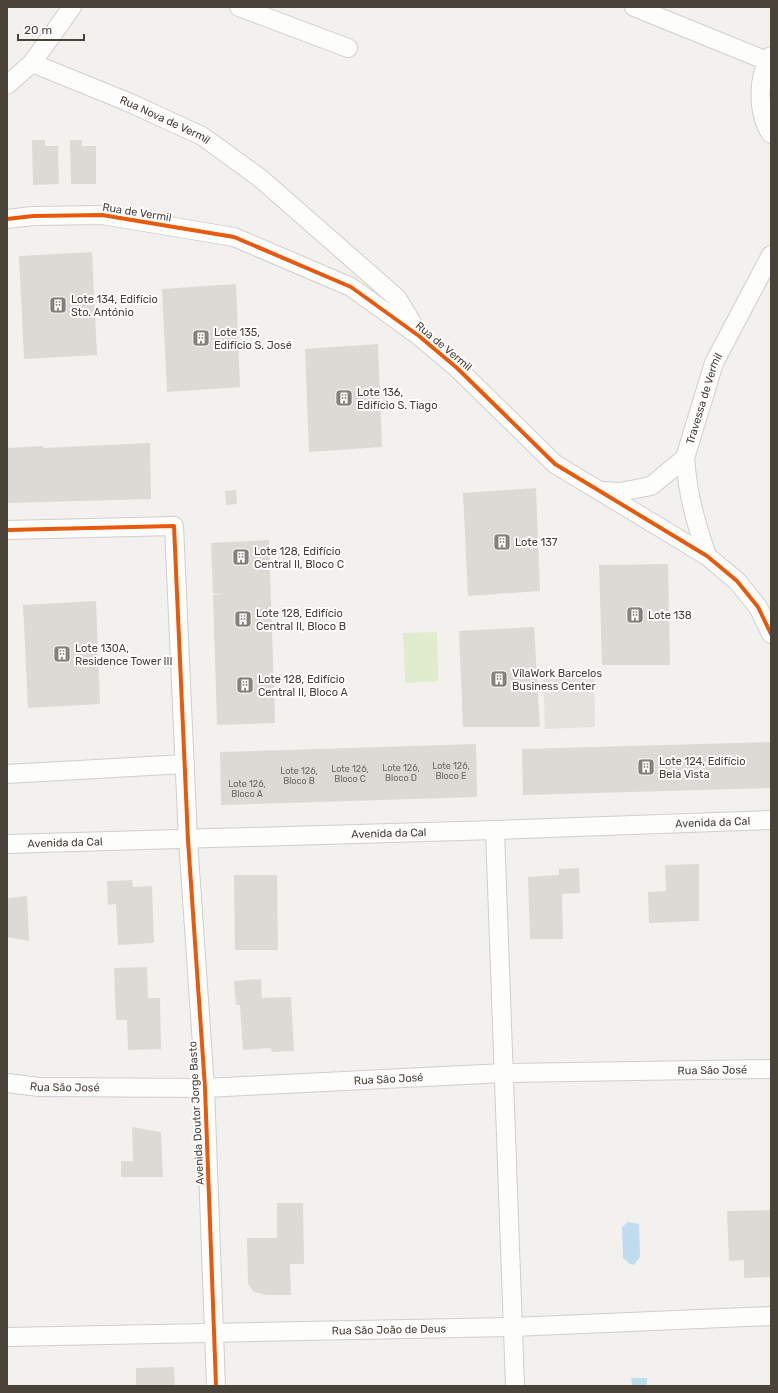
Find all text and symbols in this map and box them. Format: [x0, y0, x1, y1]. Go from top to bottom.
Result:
scale bar [18, 16, 84, 42]
text: 20 m [24, 23, 52, 37]
street label: Rua Nova de Vermil [118, 93, 213, 147]
street label: Rua de Vermil [101, 201, 172, 224]
place label: Lote 134, Edifício Sto. António [71, 293, 158, 319]
building icon: Lote 134, Edifício Sto. António [48, 295, 68, 315]
street label: Rua de Vermil [413, 319, 475, 374]
place label: Lote 135, Edifício S. José [214, 326, 292, 352]
building icon: Lote 135, Edifício S. José [191, 328, 211, 348]
street label: Travessa de Vermil [684, 351, 725, 446]
place label: Lote 136, Edifício S. Tiago [357, 386, 438, 412]
building icon: Lote 136, Edifício S. Tiago [334, 388, 354, 408]
building icon: Lote 137 [492, 532, 512, 552]
place label: Lote 137 [515, 536, 558, 549]
place label: Lote 128, Edifício Central II, Bloco C [254, 545, 344, 571]
building icon: Lote 128, Edifício Central II, Bloco C [231, 547, 251, 567]
building icon: Lote 138 [625, 605, 645, 625]
place label: Lote 128, Edifício Central II, Bloco B [256, 607, 346, 633]
building icon: Lote 128, Edifício Central II, Bloco B [233, 609, 253, 629]
place label: Lote 138 [648, 609, 692, 622]
place label: Lote 130A, Residence Tower III [75, 642, 173, 668]
building icon: Lote 130A, Residence Tower III [52, 644, 72, 664]
place label: VilaWork Barcelos Business Center [512, 667, 602, 693]
building icon: VilaWork Barcelos Business Center [489, 669, 509, 689]
place label: Lote 128, Edifício Central II, Bloco A [258, 673, 348, 699]
building icon: Lote 128, Edifício Central II, Bloco A [235, 675, 255, 695]
place label: Lote 124, Edifício Bela Vista [659, 755, 745, 781]
building icon: Lote 124, Edifício Bela Vista [636, 757, 656, 777]
house number: Lote 126, Bloco E [432, 761, 470, 781]
house number: Lote 126, Bloco D [382, 763, 420, 783]
house number: Lote 126, Bloco C [331, 764, 369, 784]
house number: Lote 126, Bloco B [280, 766, 318, 786]
house number: Lote 126, Bloco A [228, 779, 266, 799]
street label: Avenida da Cal [675, 815, 750, 830]
street label: Avenida da Cal [351, 826, 427, 841]
street label: Avenida da Cal [27, 835, 103, 850]
street label: Avenida Doutor Jorge Basto [186, 1041, 207, 1185]
street label: Rua São José [677, 1063, 747, 1077]
street label: Rua São José [353, 1071, 424, 1088]
street label: Rua São José [29, 1080, 100, 1094]
street label: Rua São João de Deus [332, 1322, 447, 1338]

